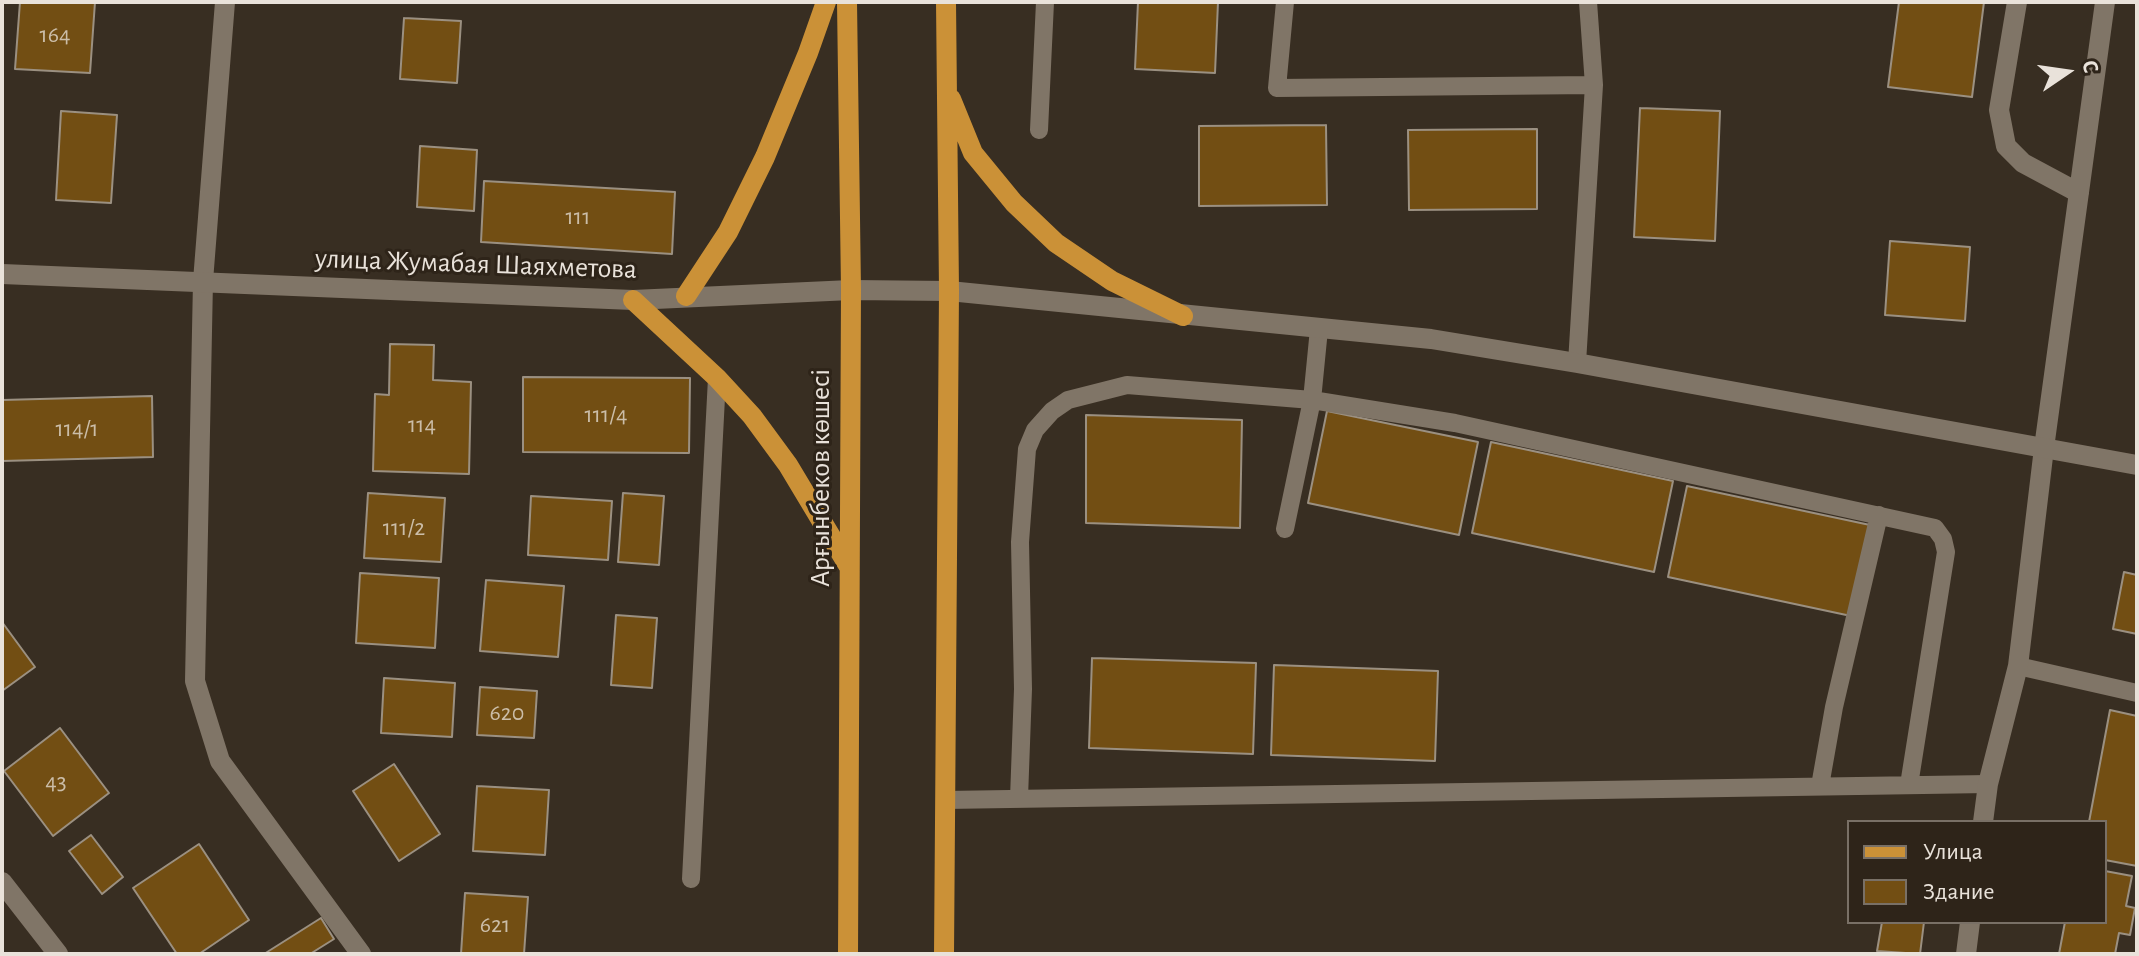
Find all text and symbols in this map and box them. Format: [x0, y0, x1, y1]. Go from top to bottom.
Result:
house number: 164 [39, 21, 71, 49]
north arrow [2027, 32, 2107, 112]
text: С [2078, 58, 2102, 75]
house number: 111 [566, 203, 590, 231]
street label: улица Жумабая Шаяхметова [315, 242, 637, 286]
street label: Арғынбеков көшесі [804, 369, 838, 587]
house number: 111/4 [584, 401, 628, 429]
house number: 114 [408, 411, 436, 439]
house number: 114/1 [55, 415, 99, 443]
house number: 111/2 [383, 514, 425, 542]
house number: 620 [490, 699, 524, 727]
house number: 43 [45, 768, 67, 796]
legend [1847, 820, 2107, 924]
text: Улица [1923, 840, 1983, 864]
text: Здание [1923, 880, 1994, 904]
house number: 621 [480, 911, 510, 939]

